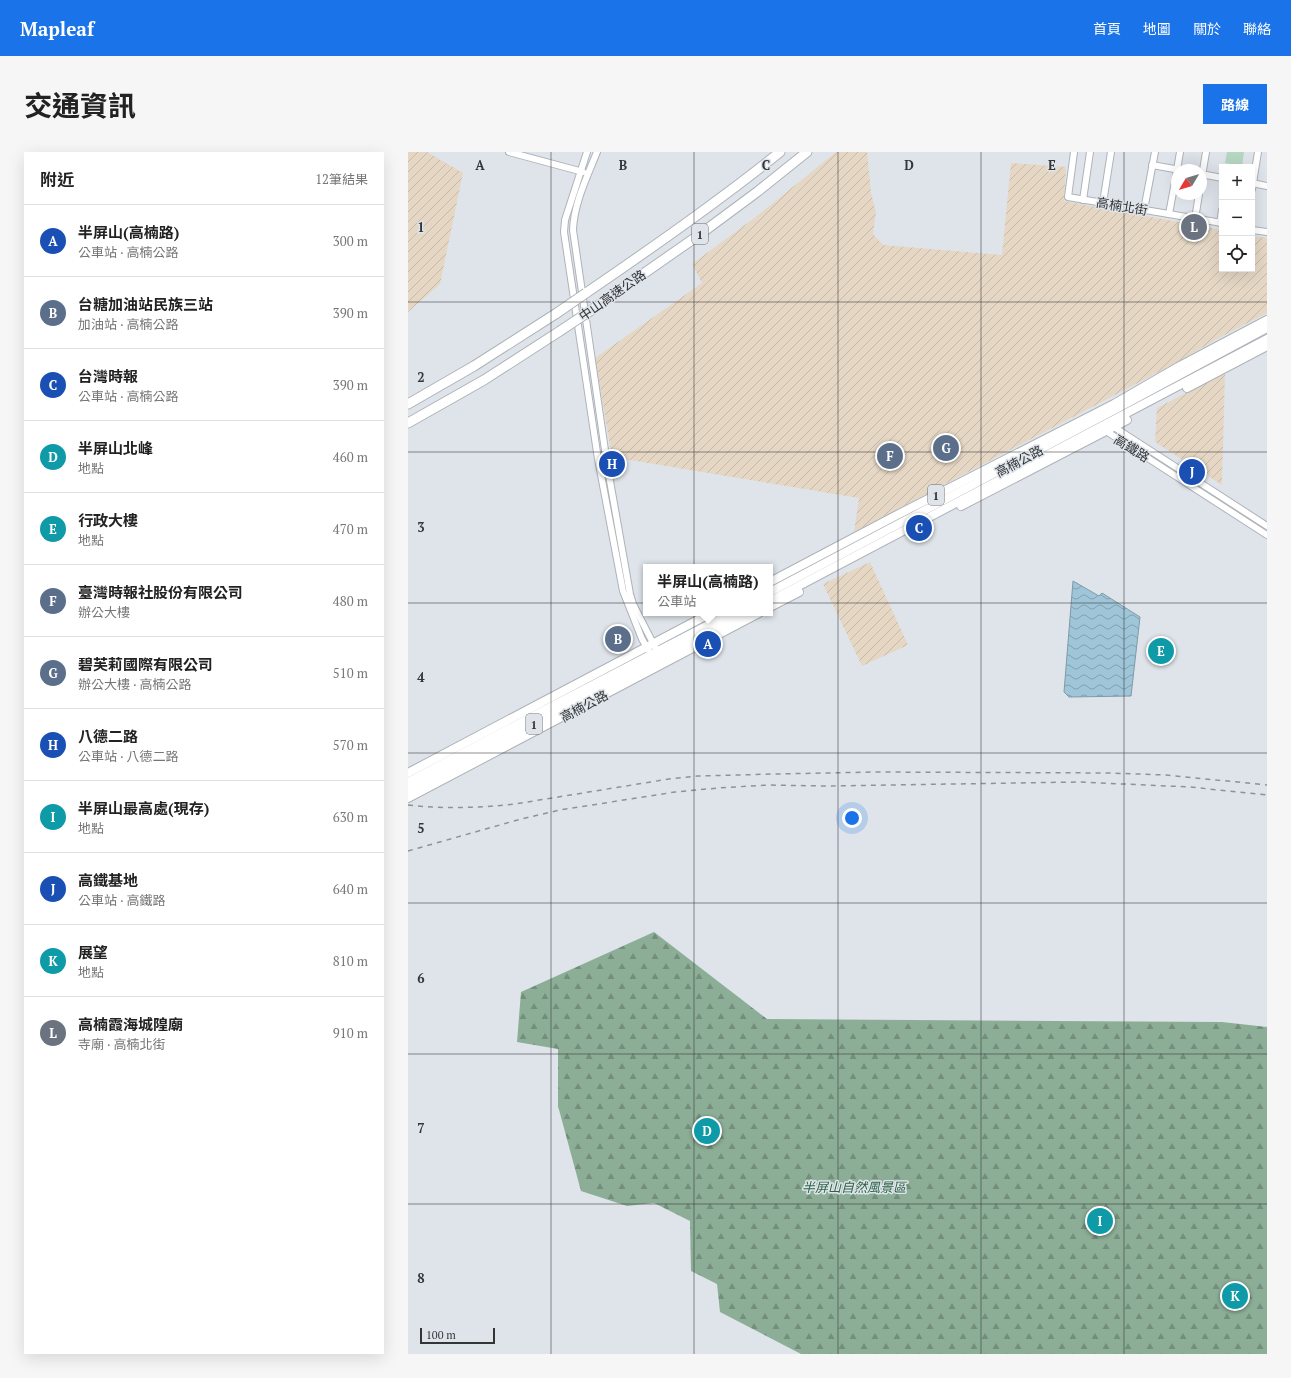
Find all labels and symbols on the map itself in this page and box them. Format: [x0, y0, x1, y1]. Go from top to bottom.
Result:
text: A [475, 156, 485, 174]
text: B [619, 156, 627, 174]
text: C [762, 156, 770, 174]
text: D [904, 156, 914, 174]
text: E [1048, 156, 1056, 174]
north arrow [1171, 164, 1207, 200]
street label: 高楠北街 [1095, 193, 1149, 219]
pin: L [1181, 212, 1207, 242]
text: 1 [417, 218, 425, 236]
road number: 1 [692, 224, 708, 244]
street label: 中山高速公路 [575, 265, 649, 325]
text: 2 [417, 368, 425, 386]
street label: 高鐵路 [1111, 430, 1153, 466]
pin: G [933, 433, 959, 463]
pin: F [877, 441, 903, 471]
street label: 高楠公路 [992, 441, 1046, 481]
pin: H [599, 449, 625, 479]
pin: J [1179, 457, 1205, 487]
road number: 1 [928, 485, 944, 505]
pin: C [906, 513, 932, 543]
text: 3 [417, 518, 425, 536]
pin: B [605, 624, 631, 654]
pin: A [695, 629, 721, 659]
pin: E [1148, 636, 1174, 666]
text: 4 [417, 668, 425, 686]
street label: 高楠公路 [557, 686, 611, 726]
road number: 1 [526, 714, 542, 734]
your location [842, 808, 862, 828]
text: 5 [417, 819, 425, 837]
text: 6 [417, 969, 425, 987]
pin: D [694, 1116, 720, 1146]
text: 7 [417, 1119, 425, 1137]
park label: 半屏山自然風景區 [802, 1178, 908, 1196]
pin: I [1087, 1206, 1113, 1236]
text: 8 [417, 1269, 425, 1287]
pin: K [1222, 1281, 1248, 1311]
scale bar [420, 1326, 495, 1345]

